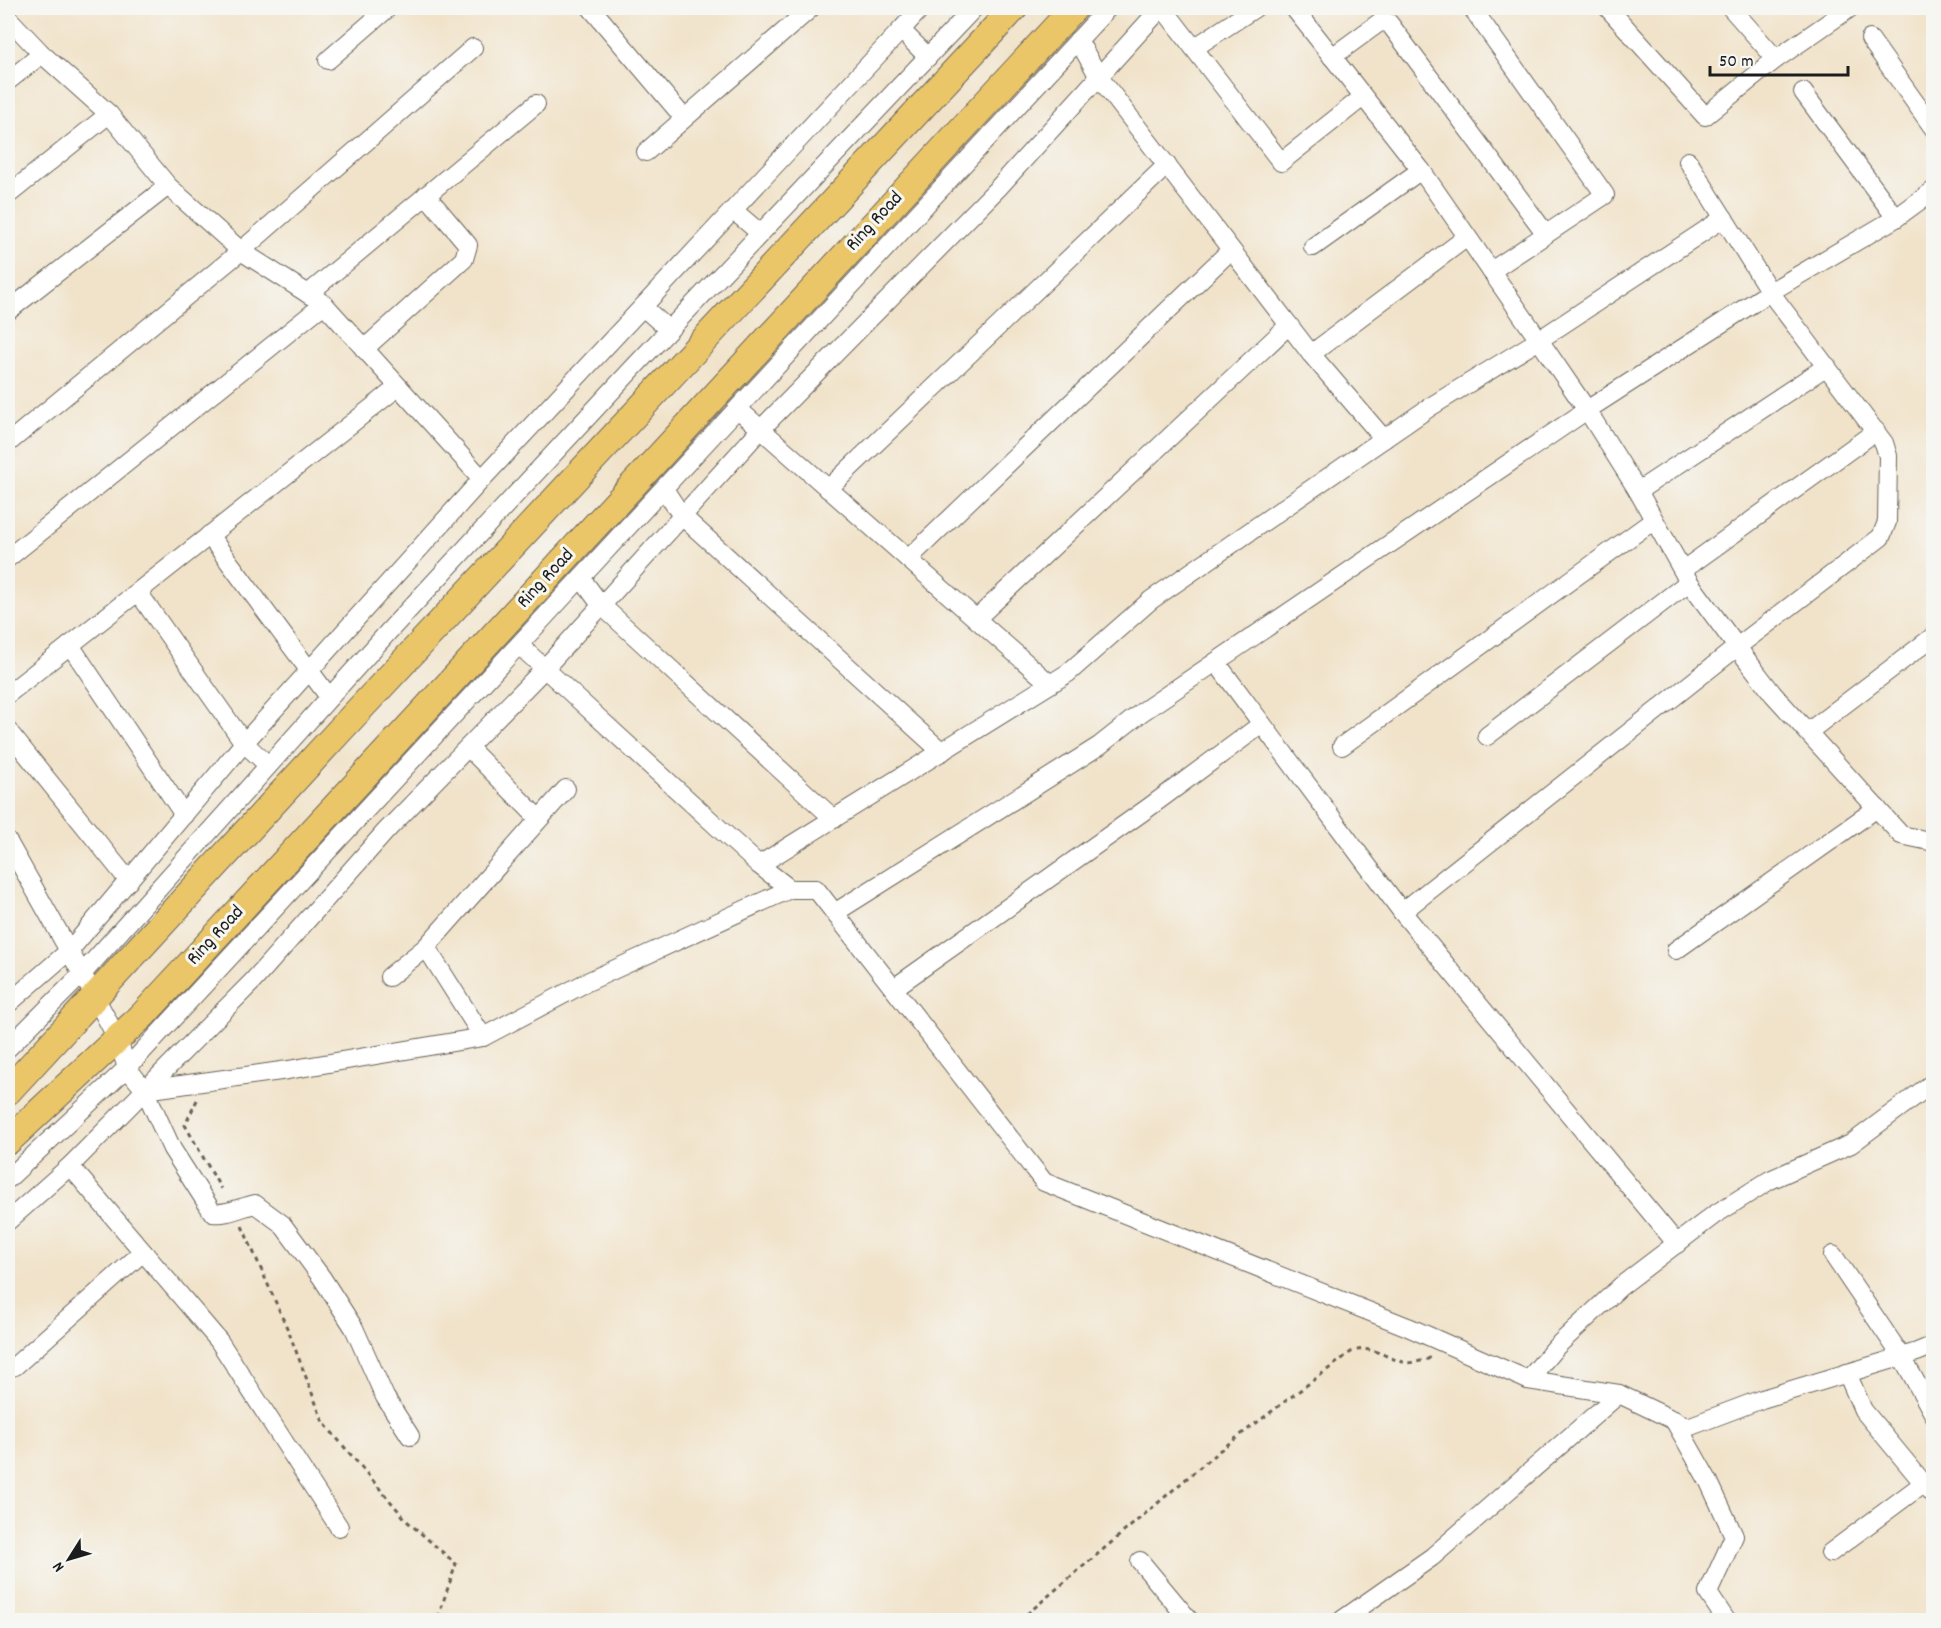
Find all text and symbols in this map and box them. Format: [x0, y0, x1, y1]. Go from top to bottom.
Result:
scale bar [1710, 39, 1848, 77]
text: 50 m [1719, 50, 1754, 75]
street label: Ring Road [840, 186, 910, 258]
street label: Ring Road [511, 543, 581, 615]
street label: Ring Road [181, 900, 251, 972]
north arrow [39, 1529, 99, 1589]
text: N [47, 1556, 71, 1577]

